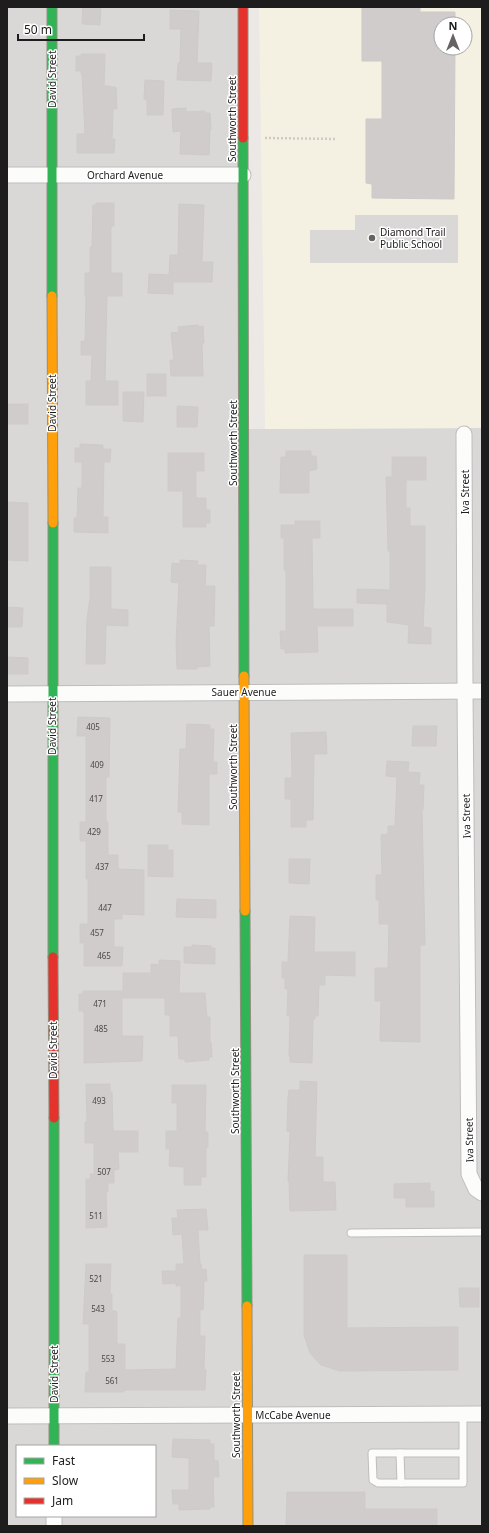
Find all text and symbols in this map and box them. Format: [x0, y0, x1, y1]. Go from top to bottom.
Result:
scale bar [18, 16, 144, 42]
north arrow [433, 16, 473, 56]
text: N [449, 18, 457, 33]
text: 50 m [24, 21, 52, 38]
street label: David Street [45, 50, 59, 108]
street label: Southworth Street [225, 76, 239, 162]
street label: Orchard Avenue [87, 168, 163, 182]
place label: Diamond Trail Public School [380, 225, 446, 251]
marker: Diamond Trail Public School [367, 233, 377, 243]
street label: David Street [45, 374, 59, 432]
street label: Southworth Street [226, 400, 240, 486]
street label: Iva Street [458, 469, 472, 514]
street label: Sauer Avenue [212, 685, 277, 699]
street label: David Street [45, 697, 59, 755]
house number: 405 [86, 721, 100, 732]
street label: Southworth Street [226, 724, 240, 810]
house number: 409 [90, 759, 104, 770]
house number: 417 [89, 793, 103, 804]
street label: Iva Street [459, 793, 473, 838]
house number: 429 [87, 826, 101, 837]
house number: 437 [95, 861, 109, 872]
house number: 447 [98, 902, 112, 913]
house number: 457 [90, 927, 104, 938]
house number: 465 [97, 950, 111, 961]
house number: 471 [93, 998, 107, 1009]
street label: David Street [46, 1021, 60, 1079]
house number: 485 [94, 1023, 108, 1034]
street label: Southworth Street [228, 1048, 242, 1134]
house number: 493 [92, 1095, 106, 1106]
street label: Iva Street [462, 1117, 476, 1162]
house number: 507 [97, 1166, 111, 1177]
house number: 511 [89, 1210, 103, 1221]
house number: 521 [89, 1273, 103, 1284]
house number: 543 [91, 1303, 105, 1314]
street label: David Street [47, 1345, 61, 1403]
house number: 553 [101, 1353, 115, 1364]
street label: Southworth Street [229, 1372, 243, 1458]
house number: 561 [105, 1375, 119, 1386]
street label: McCabe Avenue [255, 1408, 331, 1422]
legend [16, 1445, 156, 1517]
text: Fast [52, 1452, 76, 1469]
text: Slow [52, 1472, 79, 1489]
text: Jam [51, 1492, 73, 1509]

